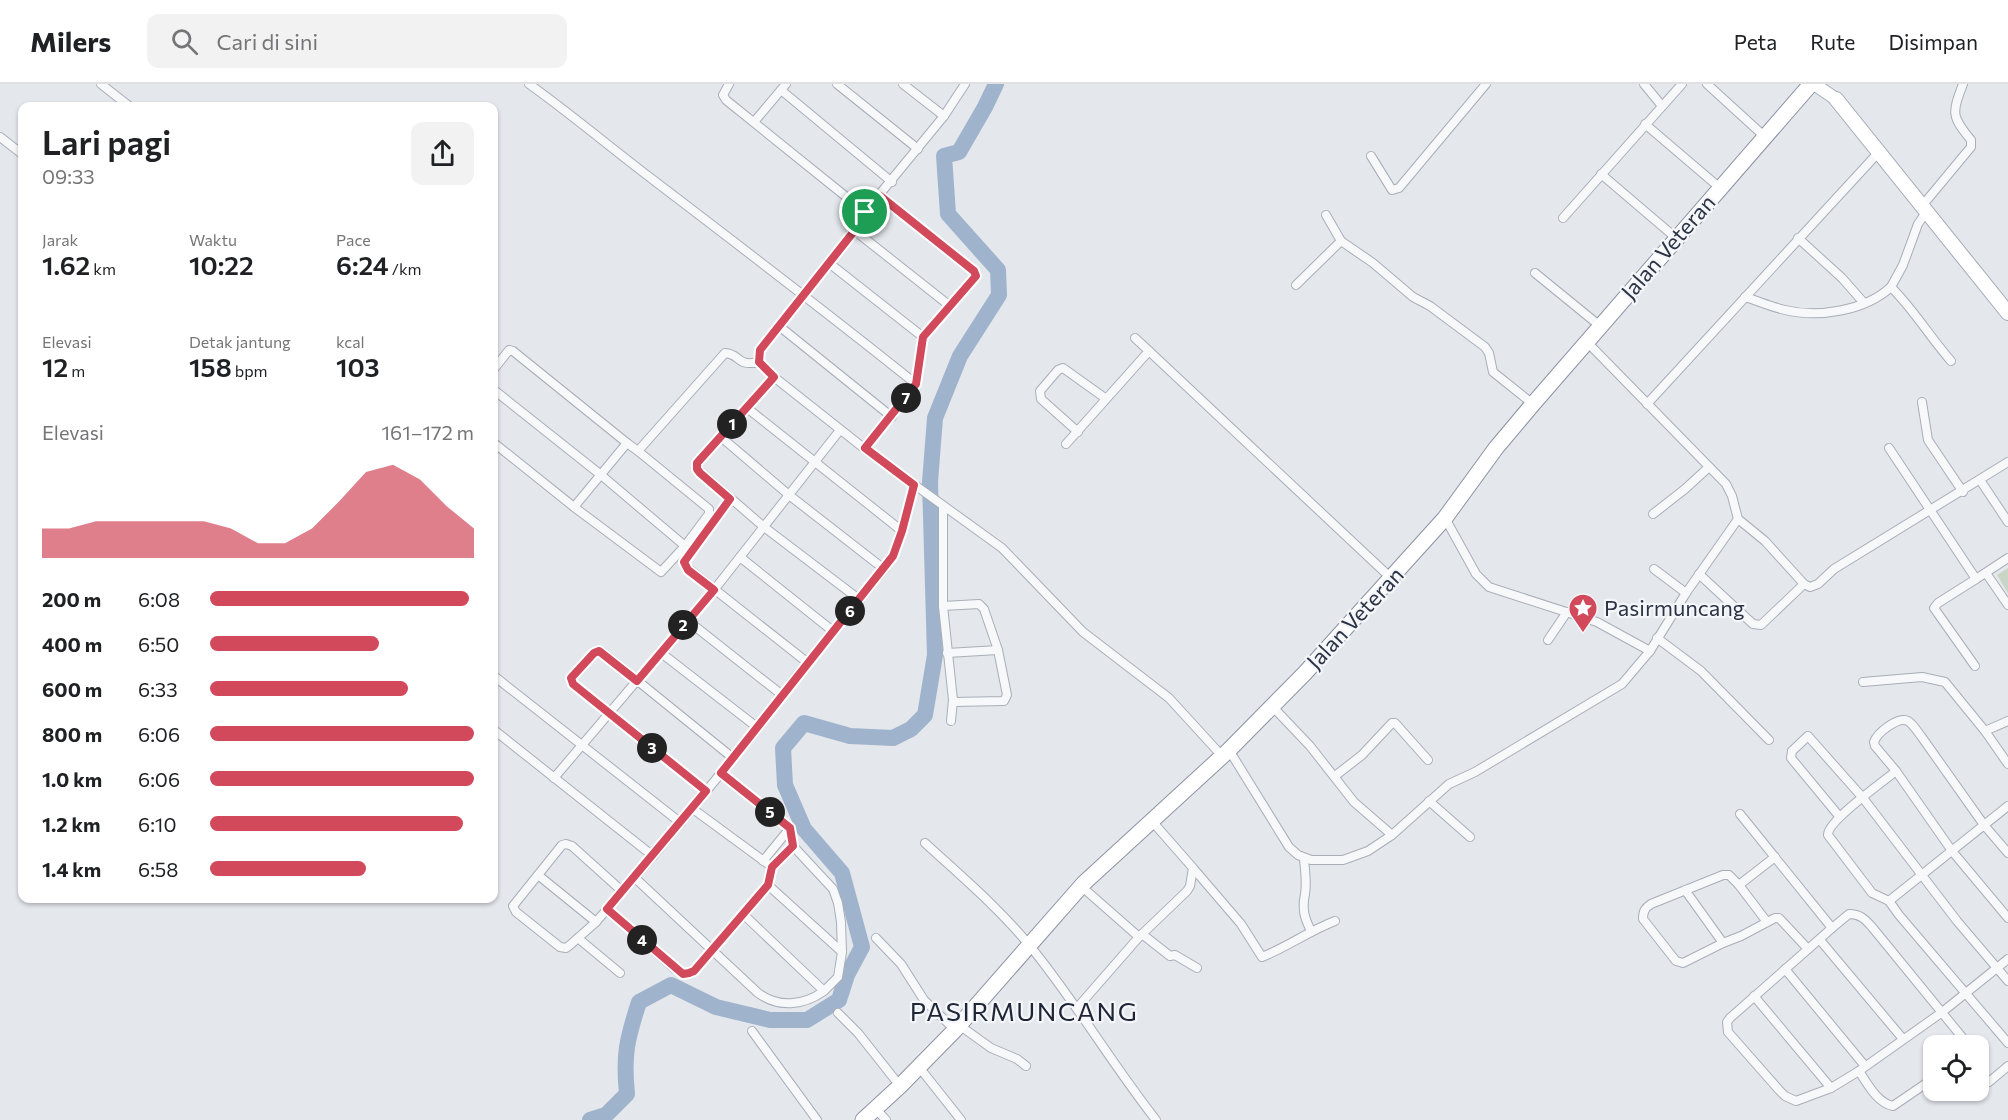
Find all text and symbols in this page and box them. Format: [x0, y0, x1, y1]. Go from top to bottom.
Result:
search box [147, 14, 567, 68]
text: Milers [30, 24, 111, 58]
icon: search [168, 25, 201, 58]
text: Cari di sini [216, 28, 318, 55]
text: Peta [1734, 29, 1777, 54]
text: Rute [1810, 29, 1855, 54]
text: Disimpan [1888, 29, 1978, 54]
text: Lari pagi [42, 121, 171, 162]
button: share [411, 122, 474, 185]
text: 09:33 [42, 164, 95, 188]
pin [839, 186, 890, 237]
street label: Jalan Veteran [1615, 189, 1720, 305]
icon: arrive [848, 195, 881, 228]
text: Jarak [42, 230, 78, 249]
text: Waktu [189, 230, 237, 249]
text: Pace [336, 230, 371, 249]
text: 1.62 [42, 249, 90, 280]
text: 10:22 [189, 249, 254, 280]
text: 6:24 [336, 249, 389, 280]
text: km [90, 259, 116, 278]
text: /km [389, 259, 422, 278]
text: Elevasi [42, 332, 92, 351]
text: Detak jantung [189, 332, 291, 351]
text: kcal [336, 332, 365, 351]
text: 12 [42, 351, 68, 382]
text: 158 [189, 351, 232, 382]
text: 103 [336, 351, 380, 382]
text: m [68, 361, 85, 380]
text: bpm [232, 361, 268, 380]
pin: 7 [891, 383, 921, 413]
text: 7 [902, 388, 910, 407]
pin: 1 [717, 409, 747, 439]
text: 1 [728, 414, 736, 433]
text: Elevasi [42, 420, 104, 444]
text: 161–172 m [382, 420, 474, 444]
street label: Jalan Veteran [1300, 561, 1409, 674]
text: 200 m [42, 587, 101, 611]
text: 6:08 [138, 587, 180, 611]
place icon: Pasirmuncang [1567, 592, 1599, 634]
place label: Pasirmuncang [1604, 594, 1745, 621]
pin: 6 [835, 596, 865, 626]
text: 6 [845, 601, 855, 620]
pin: 2 [668, 610, 698, 640]
text: 2 [678, 615, 688, 634]
text: 400 m [42, 632, 102, 656]
text: 6:50 [138, 632, 179, 656]
text: 600 m [42, 677, 102, 701]
text: 6:33 [138, 677, 178, 701]
text: 800 m [42, 722, 102, 746]
text: 6:06 [138, 722, 180, 746]
pin: 3 [637, 733, 667, 763]
text: 3 [647, 738, 657, 757]
text: 1.0 km [42, 767, 102, 791]
text: 6:06 [138, 767, 180, 791]
pin: 5 [755, 797, 785, 827]
text: 5 [765, 802, 775, 821]
text: 1.2 km [42, 812, 100, 836]
text: 6:10 [138, 812, 176, 836]
text: 1.4 km [42, 857, 101, 881]
text: 6:58 [138, 857, 179, 881]
pin: 4 [627, 925, 657, 955]
text: 4 [637, 930, 647, 949]
district label: PASIRMUNCANG [910, 995, 1138, 1026]
map controls [1923, 1035, 1989, 1101]
button: locate [1923, 1035, 1989, 1101]

